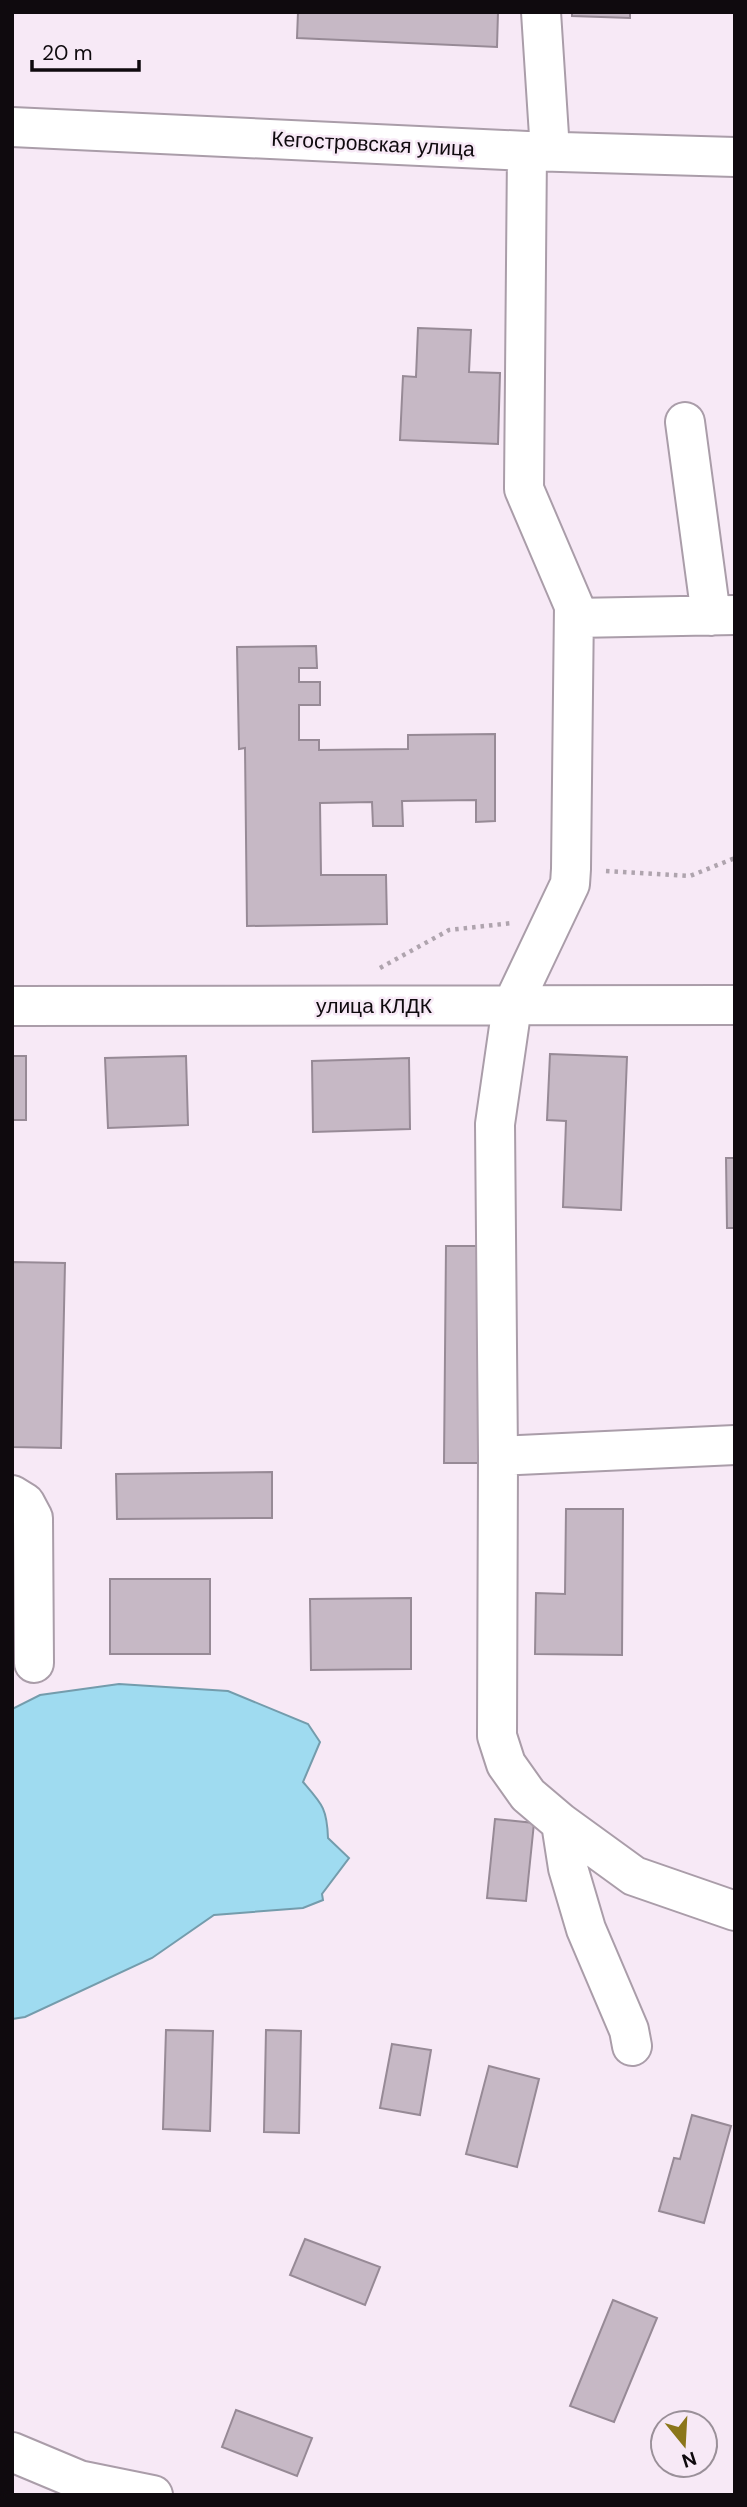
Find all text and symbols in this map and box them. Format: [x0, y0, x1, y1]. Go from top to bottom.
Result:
scale bar [32, 28, 138, 72]
text: 20 m [42, 39, 93, 67]
street label: Кегостровская улица [271, 125, 476, 163]
street label: улица КЛДК [316, 992, 433, 1020]
north arrow [649, 2409, 719, 2479]
text: N [679, 2446, 700, 2474]

